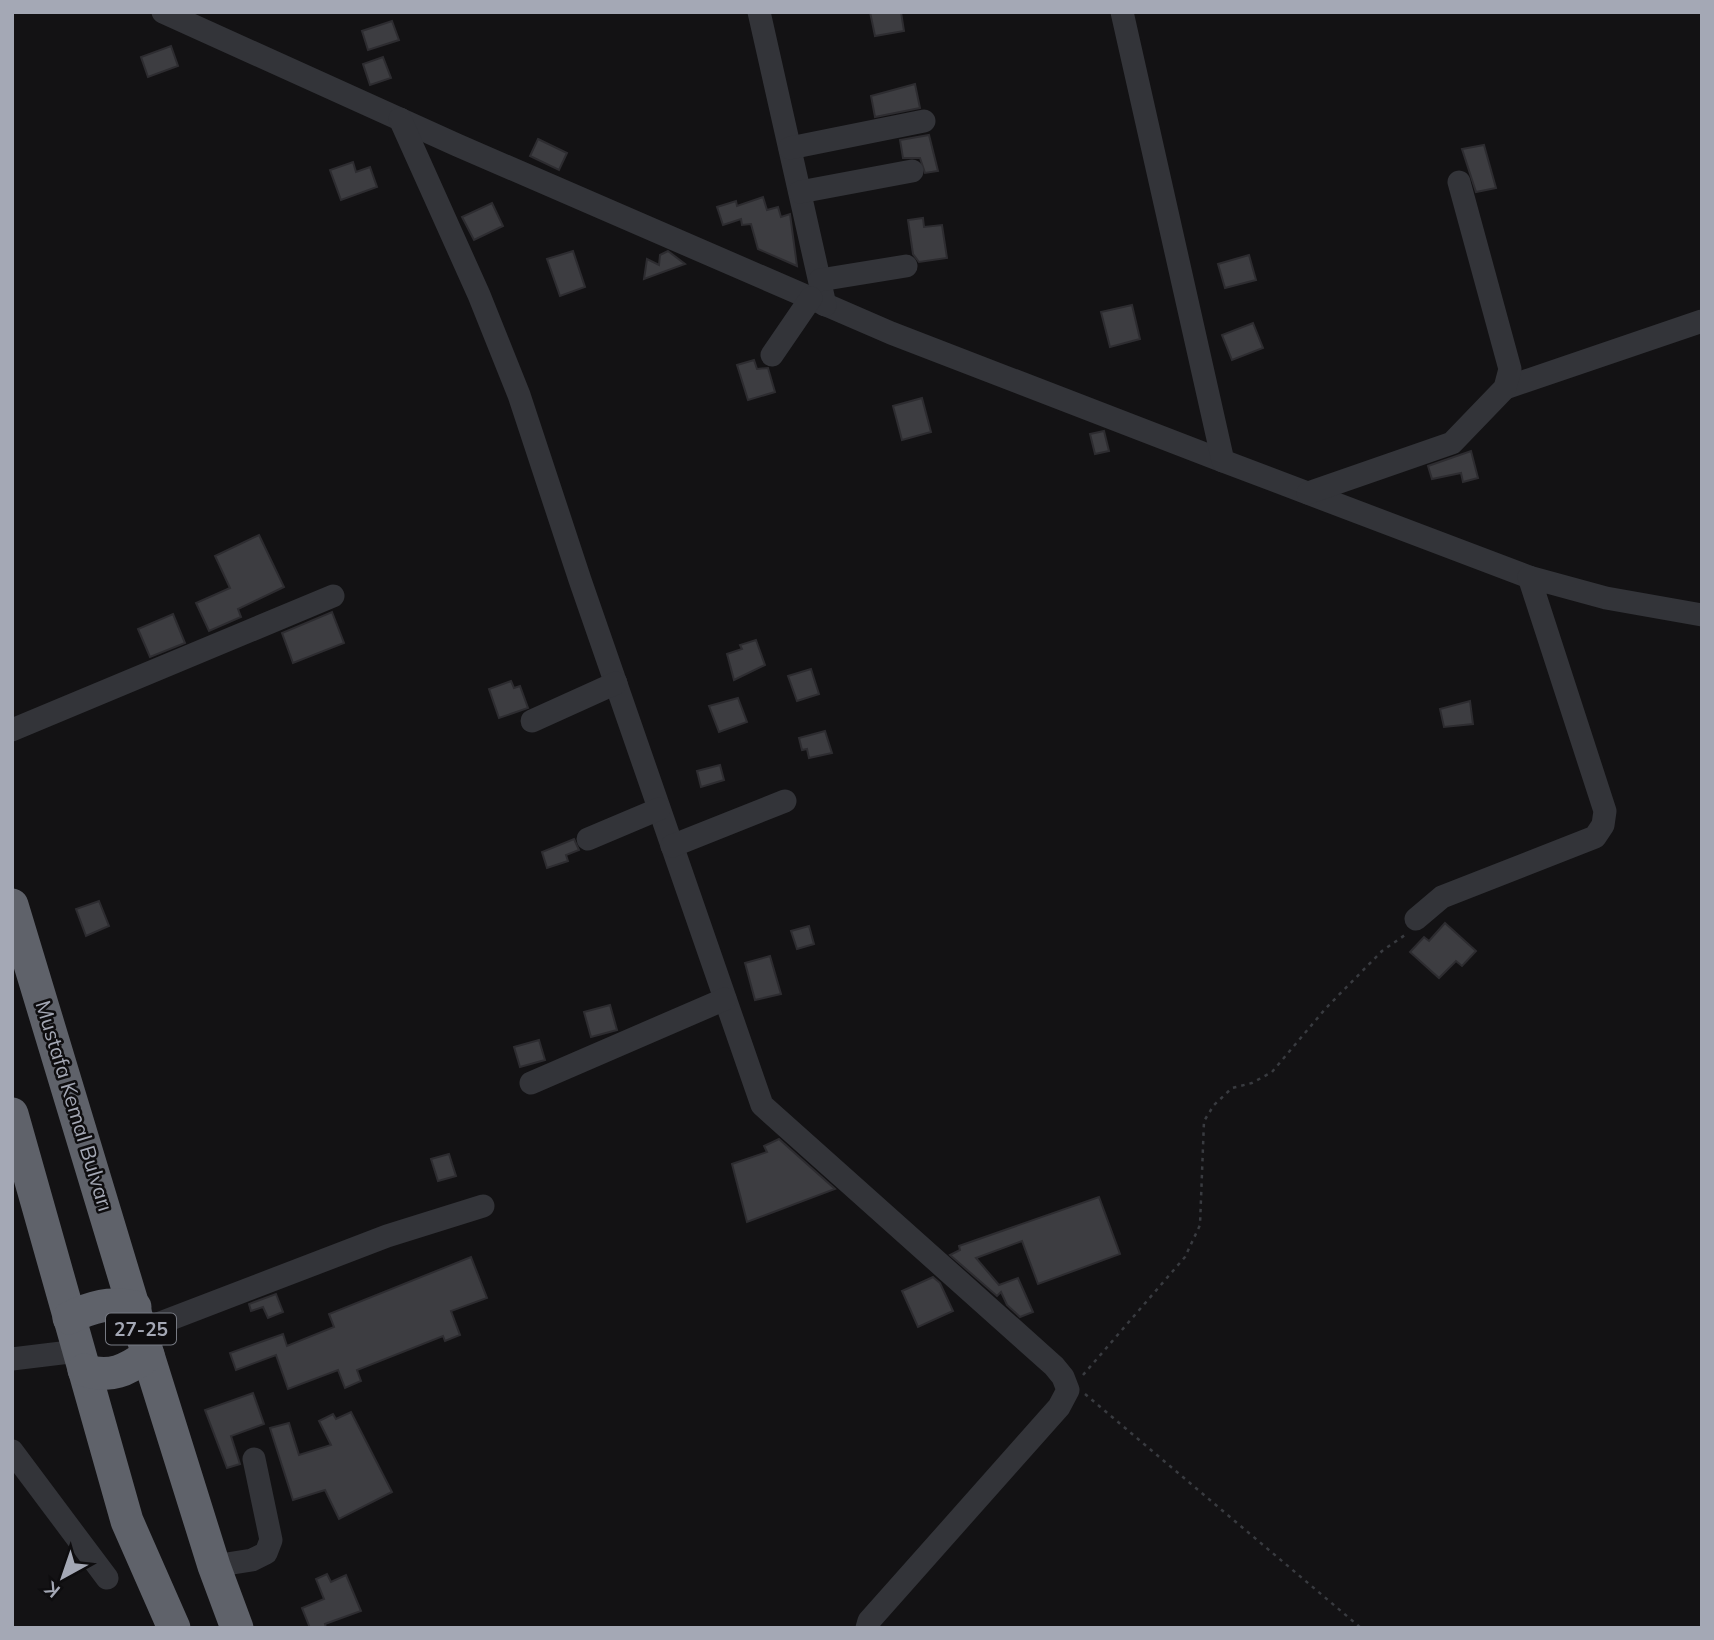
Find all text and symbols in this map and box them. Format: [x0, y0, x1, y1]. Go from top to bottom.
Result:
street label: Mustafa Kemal Bulvarı [31, 997, 119, 1214]
road number: 27-25 [106, 1314, 176, 1344]
north arrow [28, 1542, 98, 1612]
text: K [38, 1576, 65, 1603]

